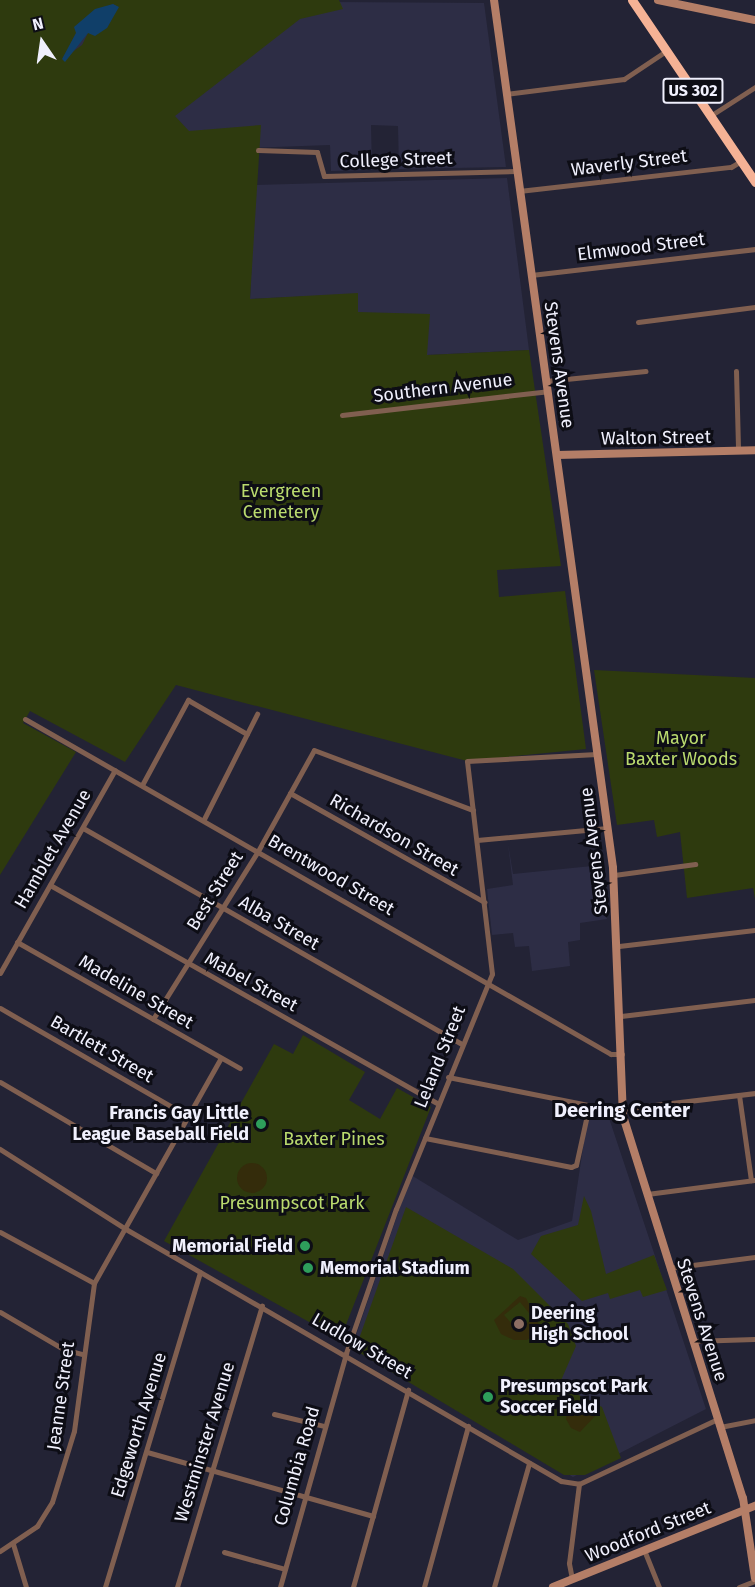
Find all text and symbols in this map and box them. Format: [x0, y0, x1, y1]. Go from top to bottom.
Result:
north arrow [12, 12, 72, 72]
text: N [31, 14, 45, 34]
road number: US 302 [662, 78, 724, 104]
street label: Waverly Street [570, 145, 688, 181]
street label: College Street [339, 147, 453, 173]
street label: Elmwood Street [576, 228, 706, 266]
street label: Stevens Avenue [539, 300, 579, 430]
street label: Southern Avenue [372, 369, 514, 407]
street label: Walton Street [601, 426, 711, 450]
park label: Evergreen Cemetery [241, 481, 321, 524]
park label: Mayor Baxter Woods [625, 728, 737, 771]
street label: Hamblet Avenue [10, 786, 96, 912]
street label: Stevens Avenue [575, 786, 613, 916]
street label: Richardson Street [326, 789, 462, 881]
street label: Brentwood Street [264, 830, 398, 920]
street label: Best Street [182, 847, 248, 935]
street label: Alba Street [235, 891, 323, 955]
street label: Mabel Street [201, 948, 301, 1016]
street label: Madeline Street [75, 950, 197, 1034]
street label: Leland Street [410, 1003, 470, 1111]
street label: Bartlett Street [47, 1011, 157, 1087]
district label: Deering Center [554, 1098, 690, 1122]
place label: Francis Gay Little League Baseball Field [73, 1103, 249, 1146]
marker: Francis Gay Little League Baseball Field [254, 1117, 268, 1131]
park label: Baxter Pines [283, 1128, 385, 1150]
park label: Presumpscot Park [219, 1192, 365, 1214]
place label: Memorial Field [172, 1235, 293, 1257]
marker: Memorial Field [298, 1239, 312, 1253]
street label: Stevens Avenue [672, 1256, 732, 1384]
place label: Memorial Stadium [320, 1257, 470, 1279]
marker: Memorial Stadium [301, 1261, 315, 1275]
place label: Deering High School [531, 1303, 628, 1346]
street label: Ludlow Street [308, 1309, 416, 1383]
marker: Deering High School [512, 1317, 526, 1331]
street label: Jeanne Street [43, 1340, 79, 1452]
street label: Edgeworth Avenue [107, 1350, 171, 1500]
street label: Westminster Avenue [170, 1359, 240, 1525]
place label: Presumpscot Park Soccer Field [500, 1376, 648, 1418]
marker: Presumpscot Park Soccer Field [481, 1390, 495, 1404]
street label: Columbia Road [270, 1404, 324, 1528]
street label: Woodford Street [582, 1497, 714, 1567]

